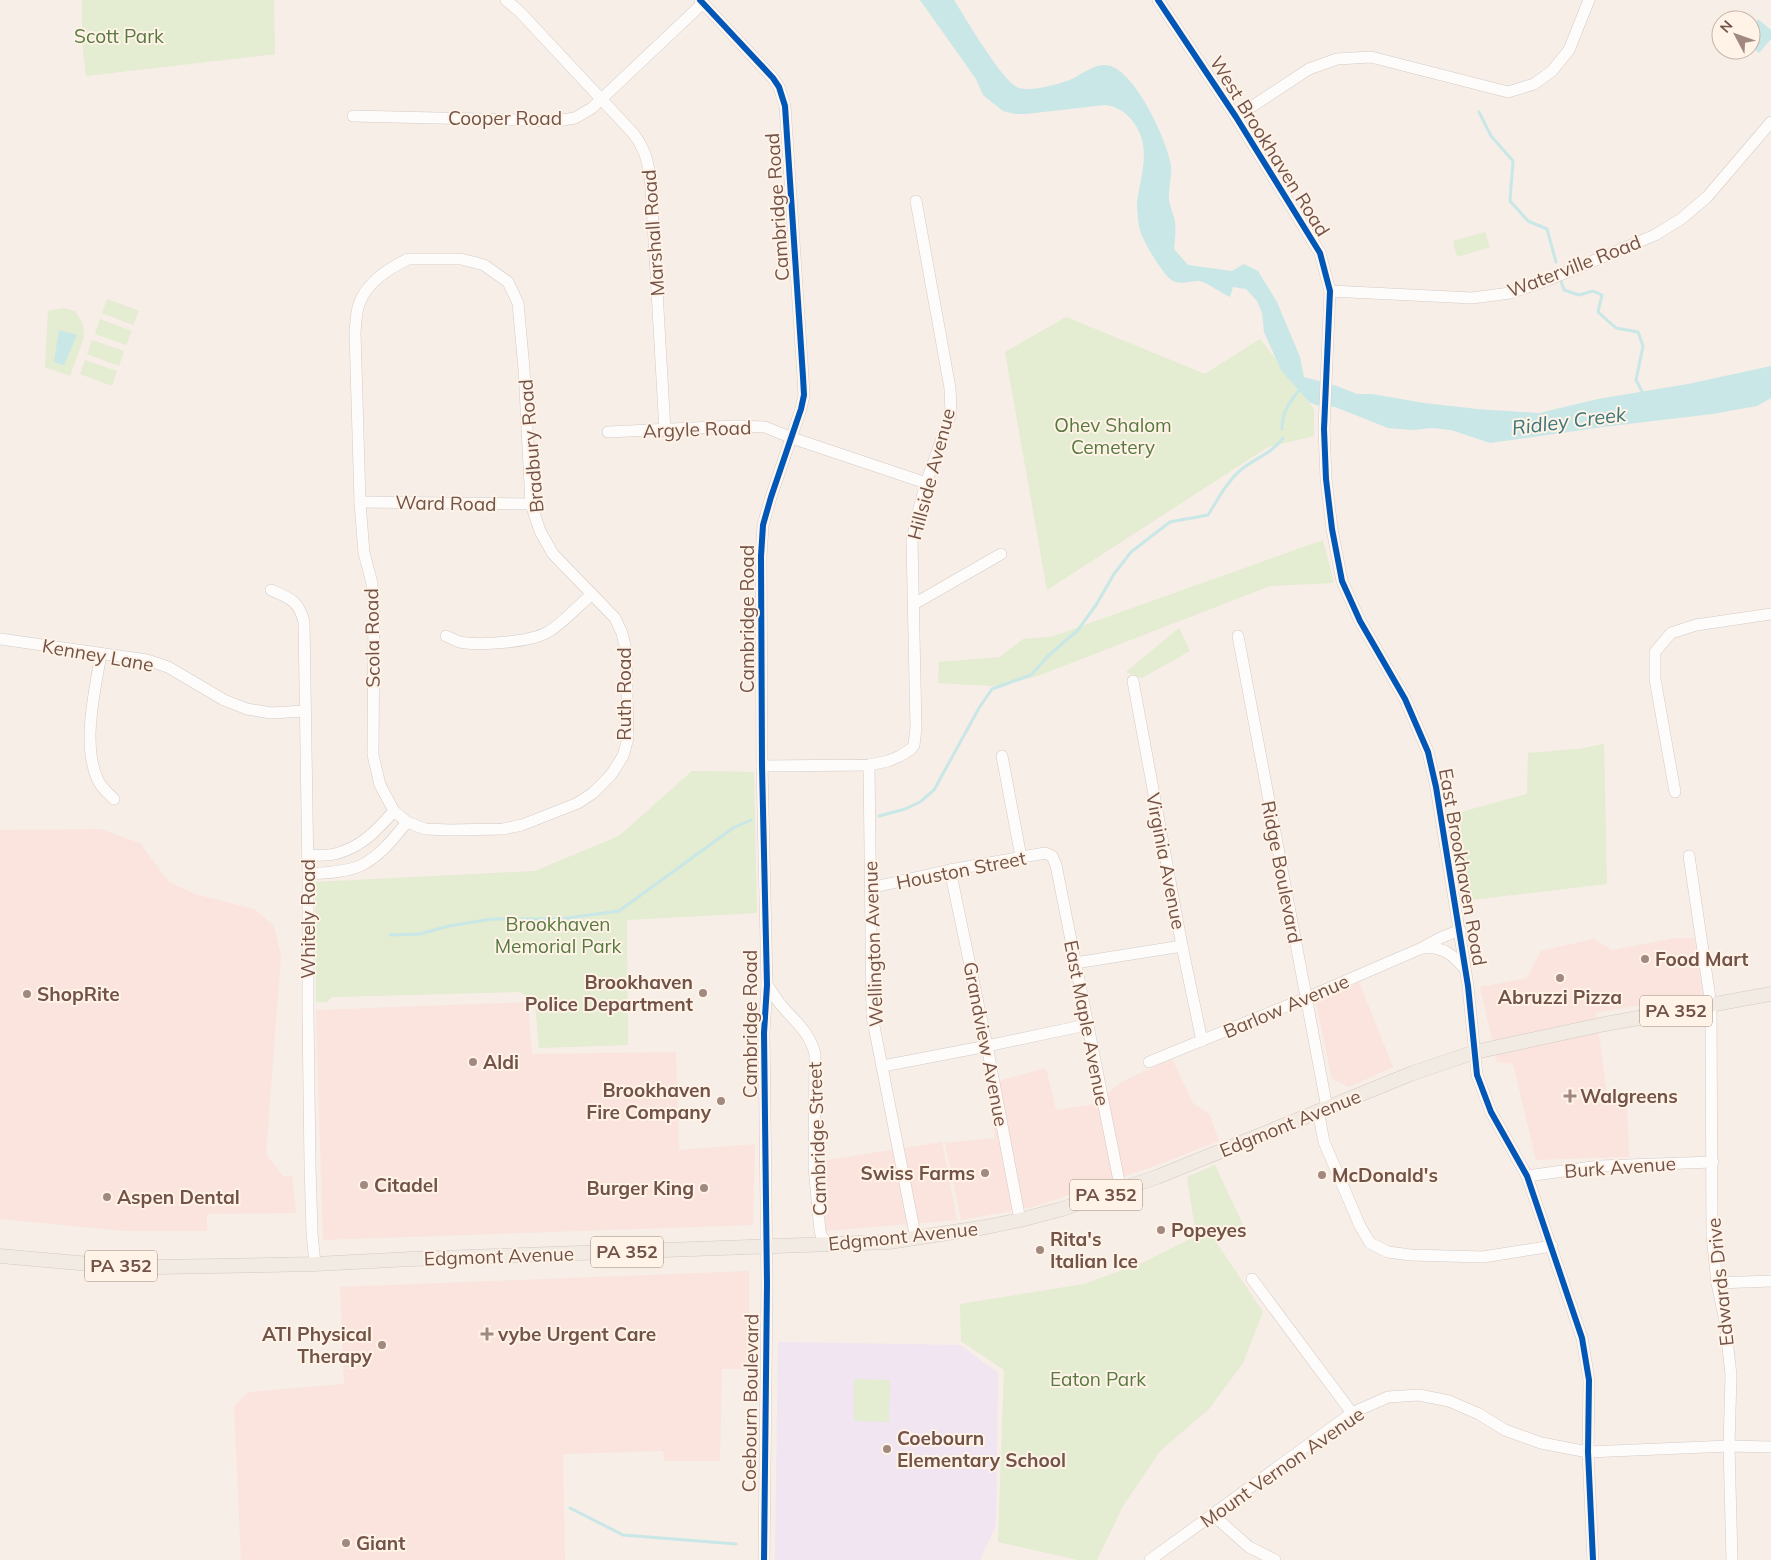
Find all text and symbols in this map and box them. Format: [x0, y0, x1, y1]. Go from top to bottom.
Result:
north arrow [1711, 10, 1761, 60]
text: N [1716, 17, 1736, 36]
park label: Scott Park [74, 24, 164, 48]
street label: West Brookhaven Road [1205, 51, 1335, 241]
street label: Cooper Road [448, 106, 562, 130]
street label: Cambridge Road [760, 132, 794, 282]
street label: Marshall Road [637, 169, 669, 297]
street label: Waterville Road [1504, 229, 1644, 303]
street label: Bradbury Road [513, 378, 549, 514]
water label: Ridley Creek [1510, 401, 1628, 440]
street label: Hillside Avenue [902, 406, 960, 542]
park label: Ohev Shalom Cemetery [1054, 413, 1172, 459]
street label: Argyle Road [642, 415, 752, 443]
street label: Ward Road [395, 490, 497, 516]
street label: Cambridge Road [735, 545, 759, 693]
street label: Scola Road [359, 588, 385, 688]
street label: Kenney Lane [40, 633, 156, 677]
street label: Ruth Road [612, 647, 636, 741]
street label: East Brookhaven Road [1434, 766, 1492, 968]
street label: Virginia Avenue [1141, 791, 1191, 931]
street label: Ridge Boulevard [1256, 799, 1308, 945]
street label: Houston Street [894, 846, 1028, 894]
street label: Whitely Road [296, 859, 320, 979]
street label: Wellington Avenue [858, 861, 888, 1027]
park label: Brookhaven Memorial Park [495, 912, 621, 958]
street label: East Maple Avenue [1059, 938, 1115, 1108]
place label: Food Mart [1655, 947, 1749, 971]
street label: Cambridge Road [738, 950, 762, 1098]
marker: Food Mart [1639, 953, 1651, 965]
street label: Grandview Avenue [958, 960, 1014, 1128]
street label: Barlow Avenue [1220, 969, 1352, 1043]
place label: Brookhaven Police Department [525, 970, 693, 1016]
marker: Abruzzi Pizza [1554, 972, 1566, 984]
place label: ShopRite [37, 982, 120, 1006]
place label: Abruzzi Pizza [1498, 985, 1622, 1009]
marker: Brookhaven Police Department [697, 987, 709, 999]
marker: ShopRite [21, 988, 33, 1000]
road number: PA 352 [1640, 996, 1712, 1026]
place label: Aldi [483, 1050, 519, 1074]
marker: Aldi [467, 1056, 479, 1068]
street label: Cambridge Street [802, 1061, 832, 1217]
place label: Brookhaven Fire Company [586, 1078, 712, 1124]
street label: Edgmont Avenue [1216, 1084, 1364, 1162]
place label: Walgreens [1580, 1084, 1678, 1108]
marker: Walgreens [1564, 1090, 1576, 1102]
marker: Brookhaven Fire Company [715, 1095, 727, 1107]
street label: Burk Avenue [1563, 1151, 1677, 1183]
place label: Swiss Farms [861, 1161, 975, 1185]
place label: McDonald's [1332, 1163, 1438, 1187]
marker: Swiss Farms [979, 1167, 991, 1179]
marker: McDonald's [1316, 1169, 1328, 1181]
place label: Citadel [374, 1173, 438, 1197]
place label: Burger King [586, 1176, 694, 1200]
marker: Citadel [358, 1179, 370, 1191]
road number: PA 352 [1070, 1180, 1142, 1210]
marker: Burger King [698, 1182, 710, 1194]
place label: Aspen Dental [117, 1185, 240, 1209]
marker: Aspen Dental [101, 1191, 113, 1203]
street label: Edgmont Avenue [827, 1216, 979, 1256]
street label: Edwards Drive [1701, 1217, 1739, 1347]
place label: Popeyes [1171, 1218, 1247, 1242]
marker: Popeyes [1155, 1224, 1167, 1236]
place label: Rita's Italian Ice [1050, 1227, 1138, 1273]
road number: PA 352 [591, 1236, 663, 1268]
street label: Edgmont Avenue [423, 1241, 575, 1271]
marker: Rita's Italian Ice [1034, 1244, 1046, 1256]
road number: PA 352 [85, 1250, 157, 1282]
street label: Coebourn Boulevard [736, 1313, 764, 1493]
place label: ATI Physical Therapy [262, 1322, 373, 1368]
place label: vybe Urgent Care [497, 1322, 656, 1346]
marker: vybe Urgent Care [480, 1327, 494, 1341]
marker: ATI Physical Therapy [376, 1339, 388, 1351]
park label: Eaton Park [1050, 1367, 1146, 1391]
street label: Mount Vernon Avenue [1195, 1401, 1369, 1533]
place label: Coebourn Elementary School [897, 1426, 1066, 1472]
marker: Coebourn Elementary School [881, 1443, 893, 1455]
place label: Giant [356, 1531, 405, 1555]
marker: Giant [340, 1537, 352, 1549]

